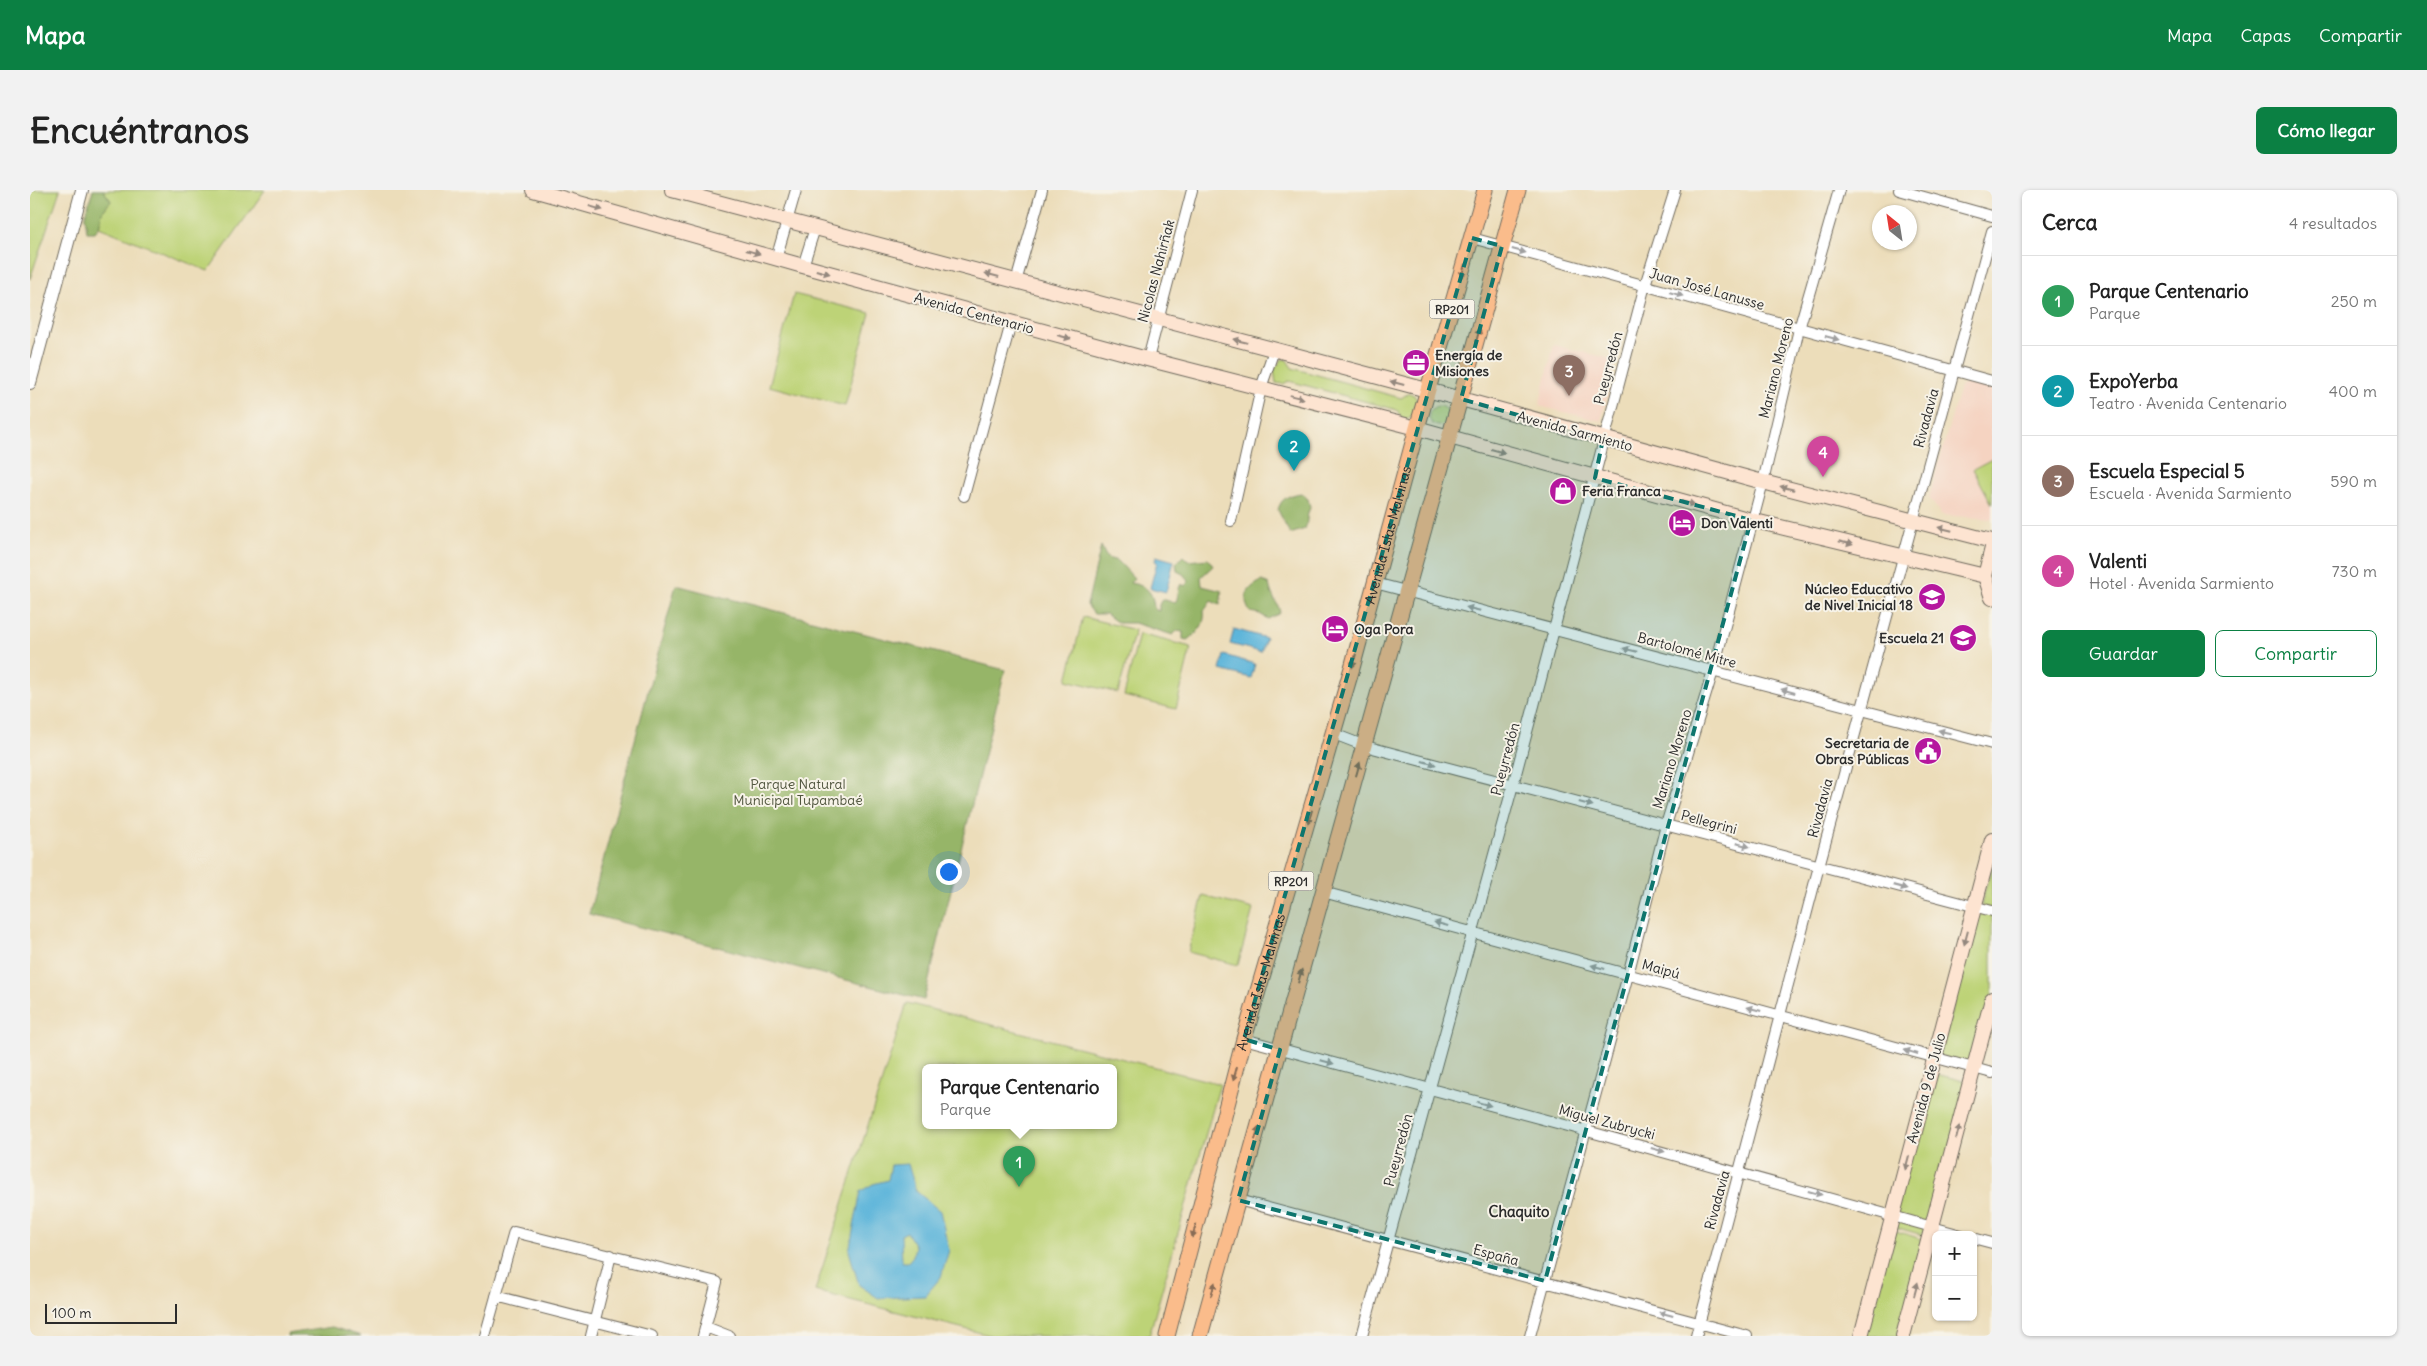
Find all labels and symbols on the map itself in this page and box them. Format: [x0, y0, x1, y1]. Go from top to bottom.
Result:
one-way arrow [589, 204, 604, 212]
north arrow [1872, 205, 1917, 250]
street label: Nicolas Nahirñak [1134, 217, 1178, 325]
one-way arrow [1511, 247, 1527, 255]
one-way arrow [745, 249, 760, 257]
one-way arrow [1458, 263, 1466, 278]
street label: Juan José Lanusse [1647, 264, 1767, 314]
one-way arrow [815, 268, 830, 276]
one-way arrow [985, 271, 1000, 279]
street label: Avenida Centenario [912, 288, 1036, 338]
one-way arrow [1668, 290, 1683, 298]
road number: RP201 [1430, 300, 1474, 318]
street label: Mariano Moreno [1755, 316, 1797, 420]
one-way arrow [1474, 327, 1482, 342]
street label: Pueyrredón [1590, 330, 1626, 406]
one-way arrow [1057, 333, 1072, 341]
one-way arrow [1825, 334, 1840, 342]
one-way arrow [1232, 337, 1247, 345]
place label: Energía de Misiones [1435, 346, 1503, 380]
office icon: Energía de Misiones [1401, 348, 1431, 378]
pin: 3 [1553, 355, 1585, 396]
one-way arrow [1389, 379, 1404, 387]
street label: Rivadavia [1909, 386, 1943, 450]
one-way arrow [1289, 393, 1304, 401]
street label: Avenida Sarmiento [1515, 407, 1635, 455]
pin: 2 [1278, 430, 1310, 471]
pin: 4 [1807, 436, 1839, 477]
one-way arrow [1490, 447, 1505, 455]
street label: Avenida Islas Malvinas [1361, 464, 1415, 606]
shop icon: Feria Franca [1548, 476, 1578, 506]
place label: Feria Franca [1582, 482, 1661, 500]
one-way arrow [1780, 484, 1795, 492]
one-way arrow [1681, 500, 1696, 508]
hotel icon: Don Valenti [1667, 508, 1697, 538]
place label: Don Valenti [1701, 514, 1773, 532]
one-way arrow [1937, 525, 1952, 533]
one-way arrow [1838, 539, 1853, 547]
place label: Núcleo Educativo de Nivel Inicial 18 [1804, 580, 1913, 614]
school or university icon: Núcleo Educativo de Nivel Inicial 18 [1917, 582, 1947, 612]
one-way arrow [1466, 605, 1481, 613]
hotel icon: Oga Pora [1320, 614, 1350, 644]
place label: Oga Pora [1354, 620, 1414, 638]
school or university icon: Escuela 21 [1948, 623, 1978, 653]
street label: Bartolomé Mitre [1636, 628, 1738, 672]
place label: Escuela 21 [1879, 629, 1944, 647]
one-way arrow [1623, 646, 1638, 654]
one-way arrow [1350, 653, 1358, 668]
one-way arrow [1780, 687, 1795, 695]
street label: Mariano Moreno [1648, 707, 1696, 811]
street label: Pueyrredón [1487, 721, 1523, 797]
one-way arrow [1937, 728, 1952, 736]
place label: Secretaria de Obras Públicas [1815, 734, 1910, 768]
public building icon: Secretaria de Obras Públicas [1913, 736, 1943, 766]
one-way arrow [1421, 759, 1436, 767]
one-way arrow [1355, 761, 1363, 776]
park label: Parque Natural Municipal Tupambaé [733, 775, 863, 809]
street label: Rivadavia [1803, 776, 1837, 840]
one-way arrow [1578, 800, 1593, 808]
street label: Pellegrini [1679, 806, 1739, 838]
one-way arrow [1305, 809, 1313, 824]
one-way arrow [1736, 842, 1751, 850]
your location [936, 859, 962, 885]
road number: RP201 [1268, 871, 1314, 890]
one-way arrow [1893, 883, 1908, 891]
street label: Avenida Islas Malvinas [1232, 911, 1289, 1053]
one-way arrow [1433, 920, 1448, 928]
one-way arrow [1962, 931, 1970, 946]
street label: Maipú [1640, 955, 1682, 983]
one-way arrow [1590, 962, 1605, 970]
one-way arrow [1297, 968, 1305, 983]
one-way arrow [1747, 1005, 1762, 1013]
street label: Avenida 9 de Julio [1903, 1031, 1949, 1145]
one-way arrow [1903, 1048, 1918, 1056]
one-way arrow [1320, 1058, 1335, 1066]
one-way arrow [1231, 1066, 1239, 1081]
one-way arrow [1477, 1100, 1492, 1108]
street label: Miguel Zubrycki [1557, 1100, 1657, 1144]
street label: Pueyrredón [1380, 1112, 1416, 1188]
one-way arrow [1253, 1125, 1261, 1140]
one-way arrow [1954, 1125, 1962, 1140]
pin: 1 [1003, 1146, 1035, 1187]
one-way arrow [1651, 1147, 1666, 1155]
one-way arrow [1902, 1156, 1910, 1171]
street label: Rivadavia [1700, 1168, 1734, 1232]
one-way arrow [1807, 1189, 1822, 1197]
district label: Chaquito [1489, 1202, 1550, 1222]
one-way arrow [1190, 1223, 1198, 1238]
one-way arrow [1345, 1226, 1360, 1234]
street label: España [1471, 1240, 1521, 1270]
one-way arrow [1502, 1268, 1517, 1276]
one-way arrow [1209, 1281, 1217, 1297]
one-way arrow [1912, 1281, 1920, 1297]
scale bar [45, 1301, 178, 1324]
one-way arrow [1659, 1310, 1674, 1318]

